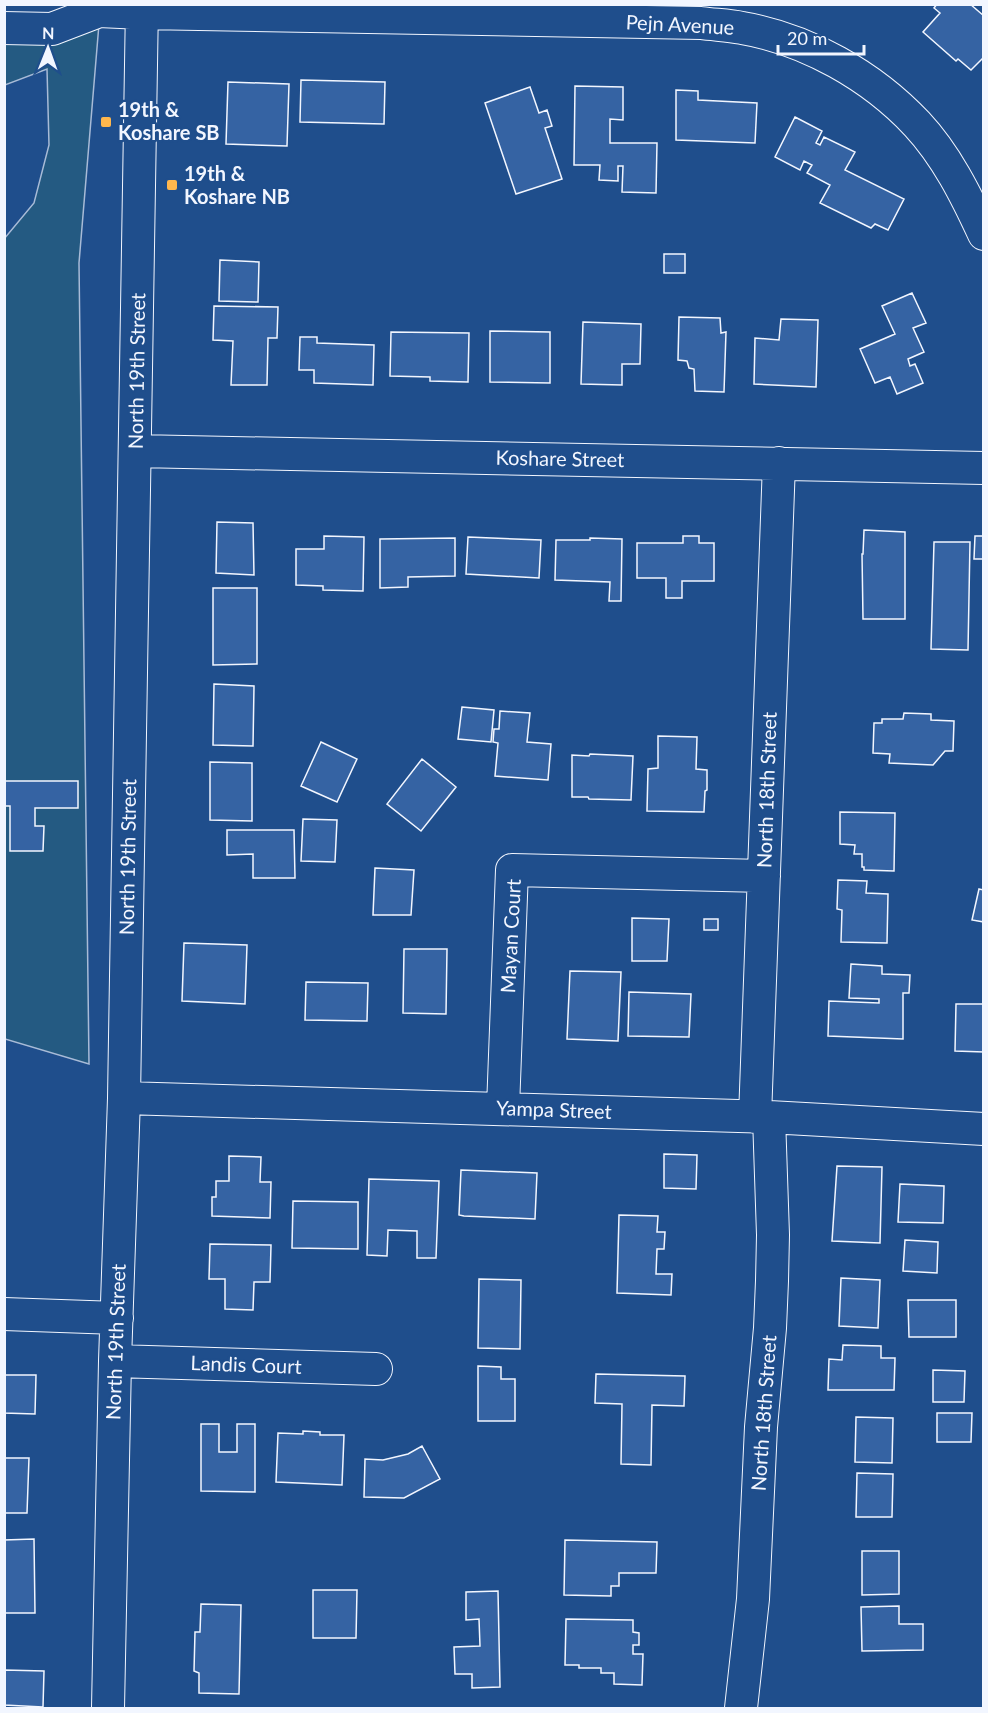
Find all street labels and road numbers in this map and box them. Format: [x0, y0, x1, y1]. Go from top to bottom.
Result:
street label: Pejn Avenue [625, 9, 735, 39]
street label: North 19th Street [123, 293, 149, 449]
street label: Koshare Street [495, 445, 625, 471]
street label: North 18th Street [751, 711, 781, 869]
street label: North 19th Street [114, 779, 140, 935]
street label: Mayan Court [495, 878, 525, 994]
street label: Yampa Street [496, 1095, 612, 1123]
street label: North 19th Street [100, 1263, 130, 1421]
street label: North 18th Street [746, 1334, 780, 1492]
street label: Landis Court [190, 1350, 302, 1378]

